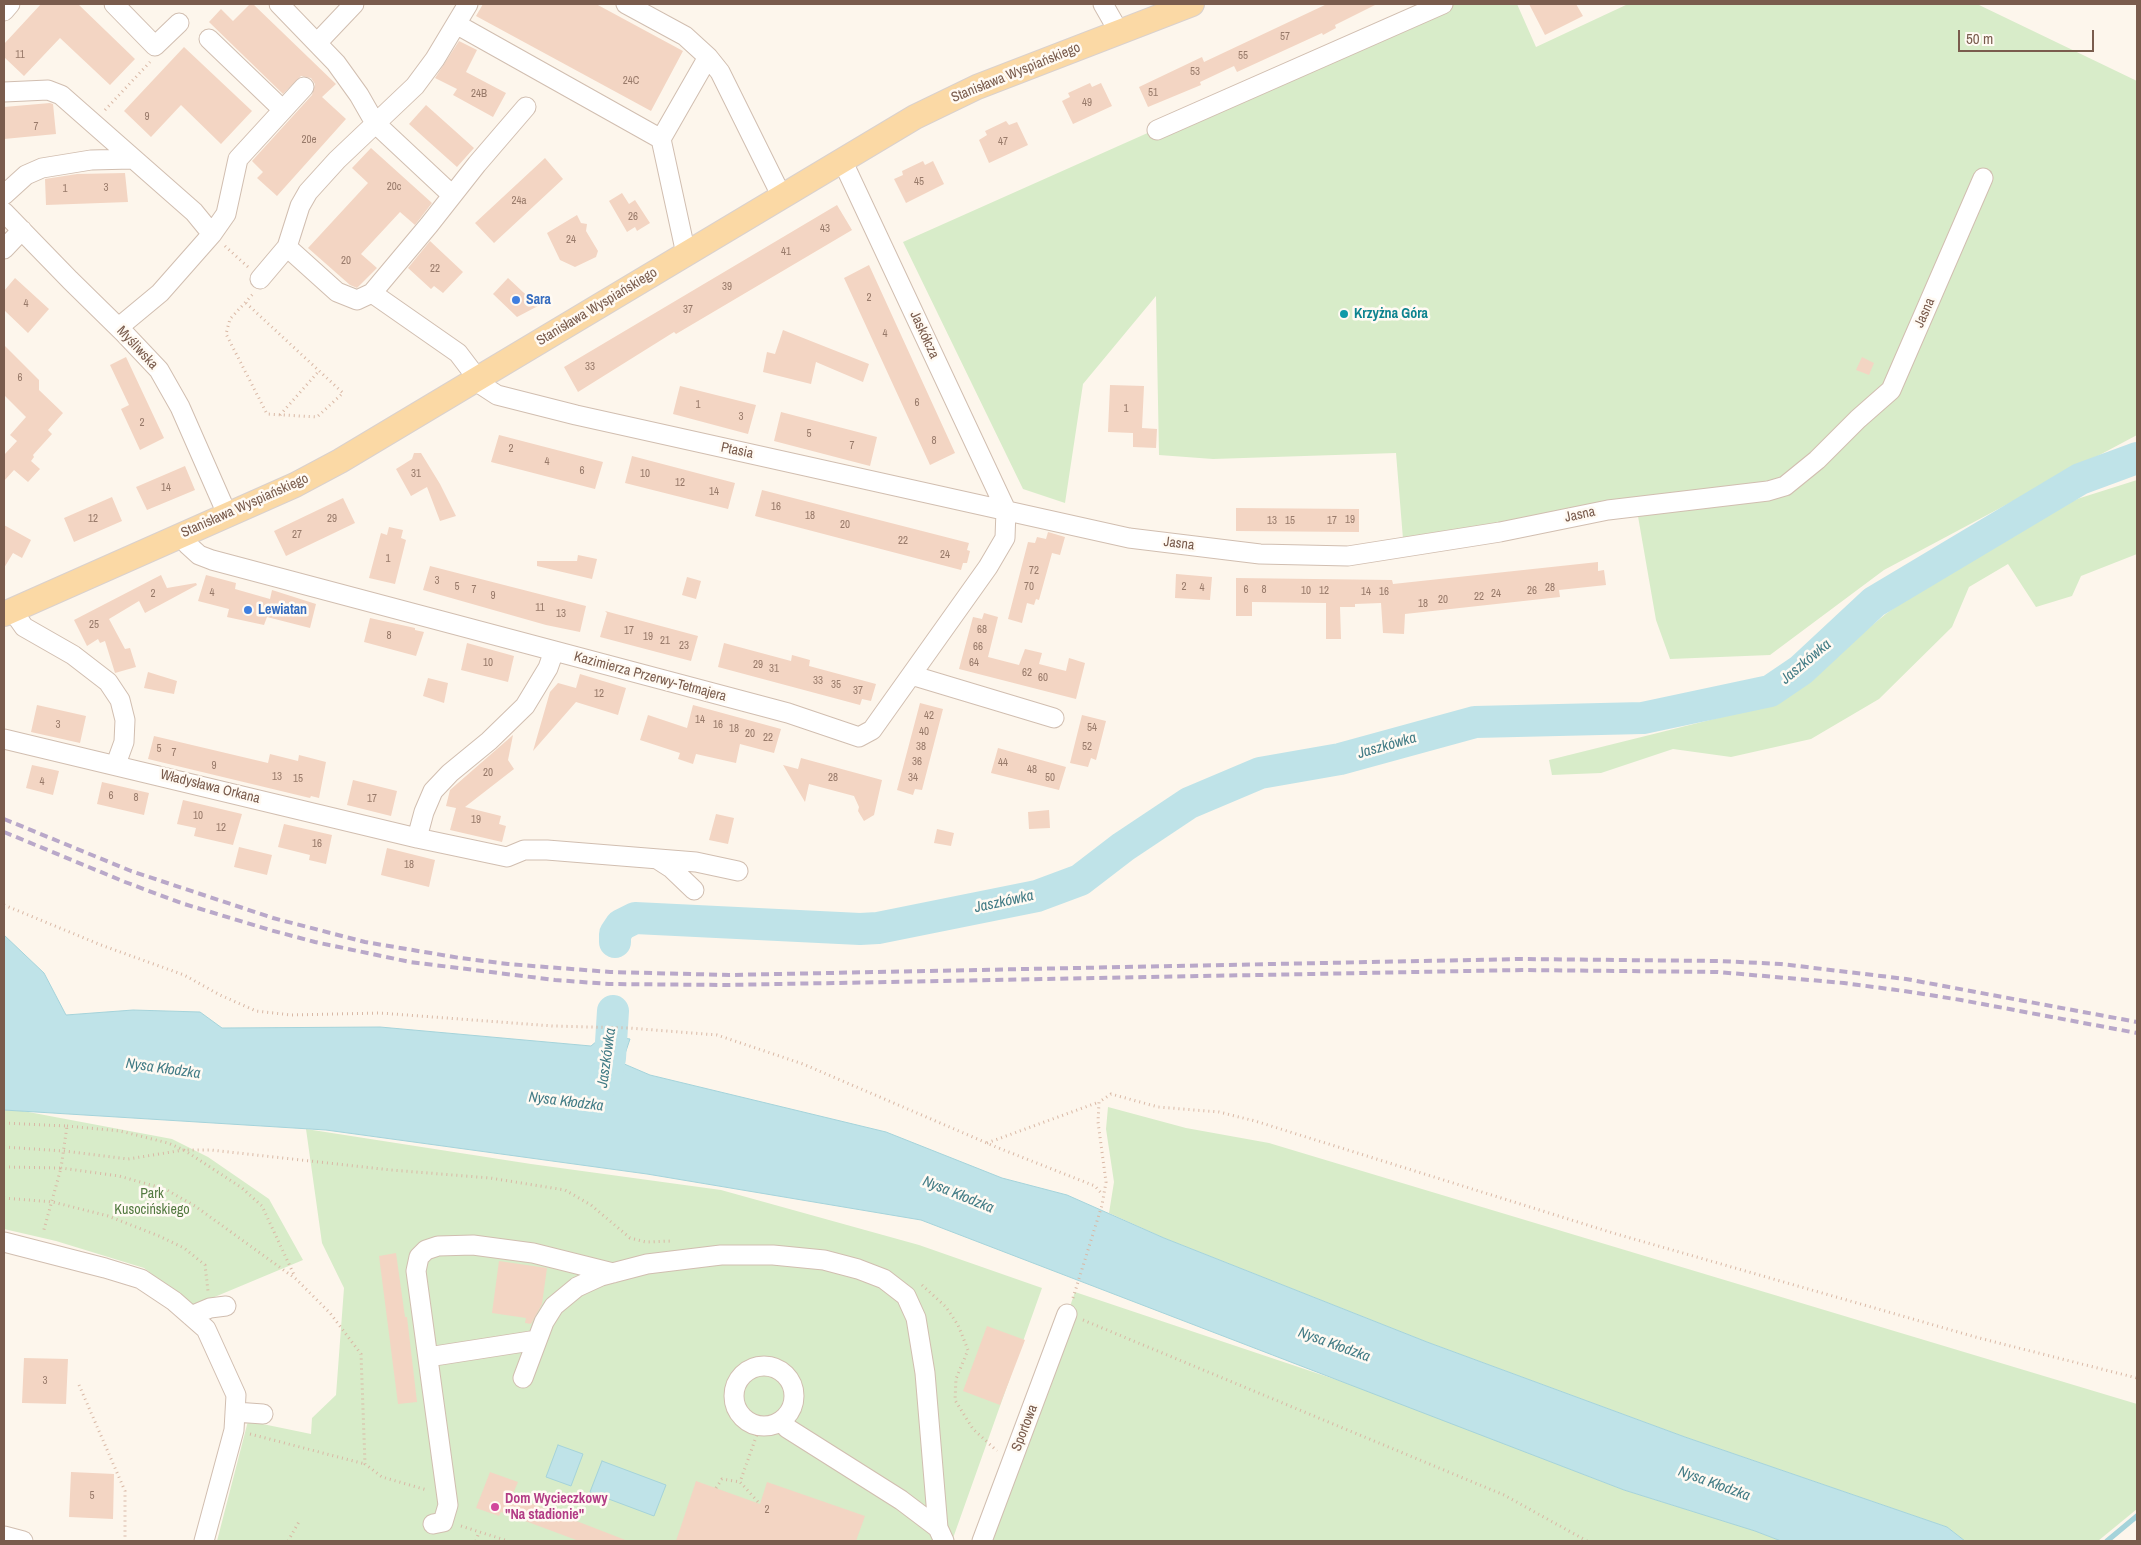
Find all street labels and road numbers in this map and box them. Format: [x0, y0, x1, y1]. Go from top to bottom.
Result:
street label: Stanisława Wyspiańskiego [949, 39, 1083, 107]
street label: Stanisława Wyspiańskiego [534, 264, 660, 350]
street label: Jasna [1911, 296, 1939, 330]
street label: Jaskółcza [906, 309, 942, 361]
street label: Myśliwska [113, 323, 161, 373]
street label: Ptasia [719, 439, 755, 463]
street label: Stanisława Wyspiańskiego [179, 470, 311, 542]
street label: Jasna [1563, 504, 1597, 526]
street label: Jasna [1163, 534, 1195, 554]
street label: Kazimierza Przerwy-Tetmajera [572, 649, 728, 705]
street label: Władysława Orkana [158, 767, 262, 807]
street label: Sportowa [1008, 1402, 1042, 1454]

